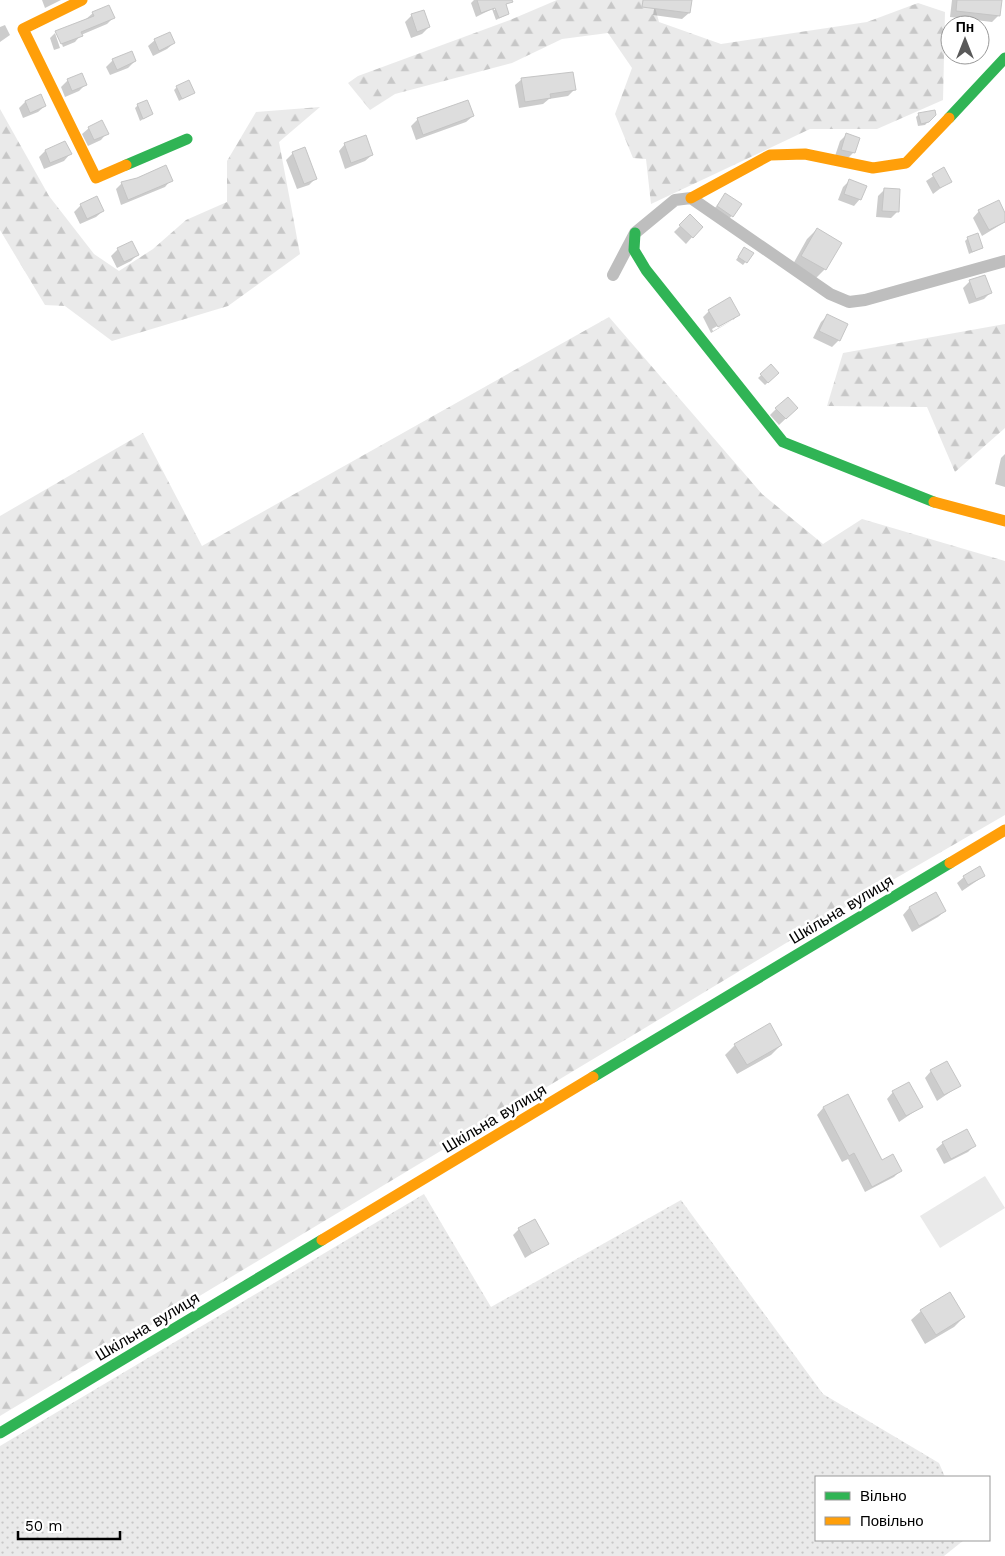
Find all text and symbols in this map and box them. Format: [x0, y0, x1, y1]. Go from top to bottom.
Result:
north arrow [940, 15, 990, 65]
text: Пн [956, 19, 974, 35]
street label: Шкільна вулиця [786, 871, 897, 948]
street label: Шкільна вулиця [439, 1080, 550, 1157]
street label: Шкільна вулиця [92, 1288, 203, 1365]
legend [815, 1476, 990, 1541]
text: Вільно [860, 1487, 907, 1505]
scale bar [18, 1508, 120, 1540]
text: Повільно [860, 1512, 924, 1530]
text: 50 m [25, 1517, 62, 1535]

